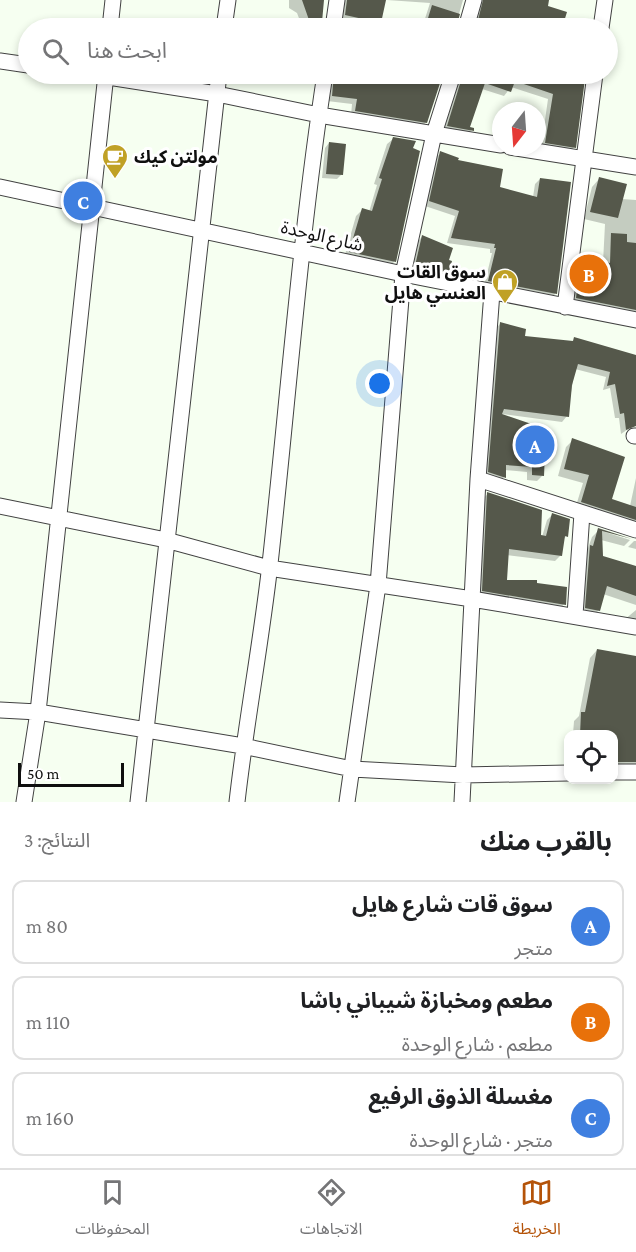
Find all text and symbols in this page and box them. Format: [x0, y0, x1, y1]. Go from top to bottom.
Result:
search box [18, 18, 618, 84]
icon: search [39, 35, 72, 68]
text: ابحث هنا [87, 38, 167, 63]
north arrow [492, 102, 546, 156]
cafe icon: مولتن كيك [100, 142, 130, 180]
place label: مولتن كيك [134, 147, 218, 167]
pin: C [64, 178, 103, 224]
street label: شارع الوحدة [278, 217, 365, 259]
pin: B [570, 252, 608, 296]
place label: سوق القات العنسي هايل [385, 262, 486, 307]
shop icon: سوق القات العنسي هايل [490, 267, 520, 305]
your location [365, 369, 394, 398]
pin: A [516, 422, 554, 468]
map controls [564, 730, 618, 784]
button: locate [564, 730, 618, 784]
scale bar [18, 760, 124, 788]
text: 50 m [27, 765, 59, 782]
text: بالقرب منك [480, 827, 612, 856]
text: النتائج: 3 [24, 829, 90, 851]
text: سوق قات شارع هايل [352, 892, 553, 917]
text: 80 m [26, 915, 68, 937]
text: A [585, 915, 596, 937]
text: متجر [514, 937, 553, 959]
text: مطعم ومخبازة شيباني باشا [300, 988, 553, 1013]
text: 110 m [26, 1011, 70, 1033]
text: B [585, 1011, 596, 1033]
text: مطعم · شارع الوحدة [402, 1033, 553, 1055]
text: مغسلة الذوق الرفيع [369, 1084, 553, 1109]
text: 160 m [26, 1107, 74, 1129]
text: C [584, 1107, 597, 1129]
text: متجر · شارع الوحدة [409, 1129, 553, 1151]
tab: المحفوظات [75, 1176, 149, 1246]
tab: الاتجاهات [300, 1176, 362, 1246]
tab: الخريطة [513, 1176, 561, 1246]

